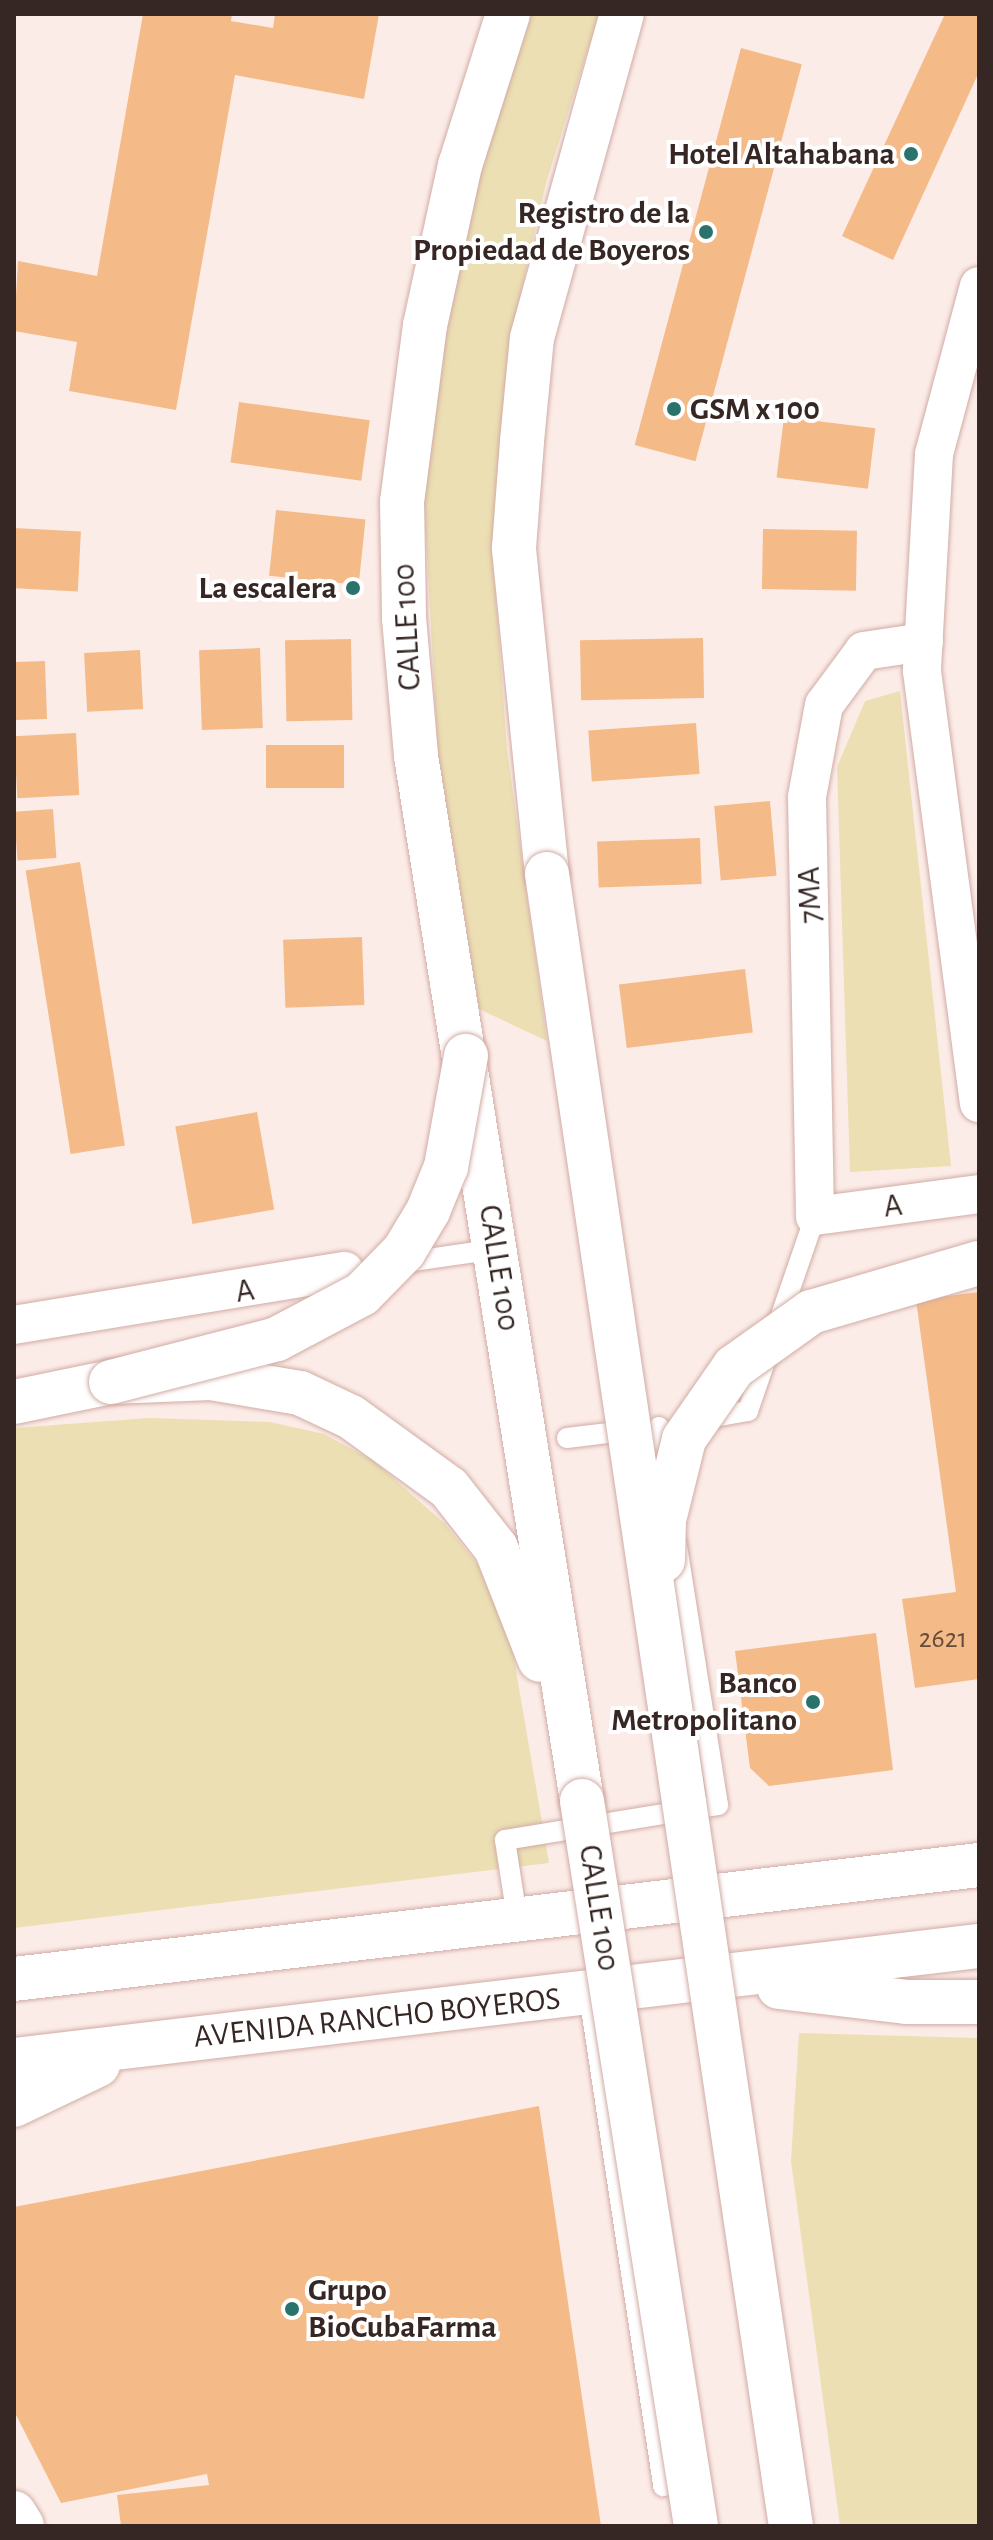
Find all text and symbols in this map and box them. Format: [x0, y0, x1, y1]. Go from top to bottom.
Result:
place label: Hotel Altahabana [668, 135, 895, 173]
marker: Hotel Altahabana [902, 145, 920, 163]
place label: Registro de la Propiedad de Boyeros [413, 195, 690, 270]
marker: Registro de la Propiedad de Boyeros [697, 223, 715, 241]
place label: GSM x 100 [690, 390, 820, 428]
marker: GSM x 100 [665, 400, 683, 418]
street label: CALLE 100 [384, 562, 430, 692]
place label: La escalera [198, 569, 337, 607]
marker: La escalera [344, 579, 362, 597]
street label: 7MA [790, 866, 830, 924]
street label: A [881, 1186, 905, 1226]
street label: CALLE 100 [470, 1202, 528, 1334]
street label: A [233, 1271, 257, 1311]
house number: 2621 [919, 1622, 967, 1656]
place label: Banco Metropolitano [611, 1665, 797, 1740]
marker: Banco Metropolitano [804, 1693, 822, 1711]
street label: CALLE 100 [570, 1842, 628, 1974]
street label: AVENIDA RANCHO BOYEROS [192, 1980, 562, 2056]
place label: Grupo BioCubaFarma [308, 2272, 497, 2347]
marker: Grupo BioCubaFarma [283, 2300, 301, 2318]

